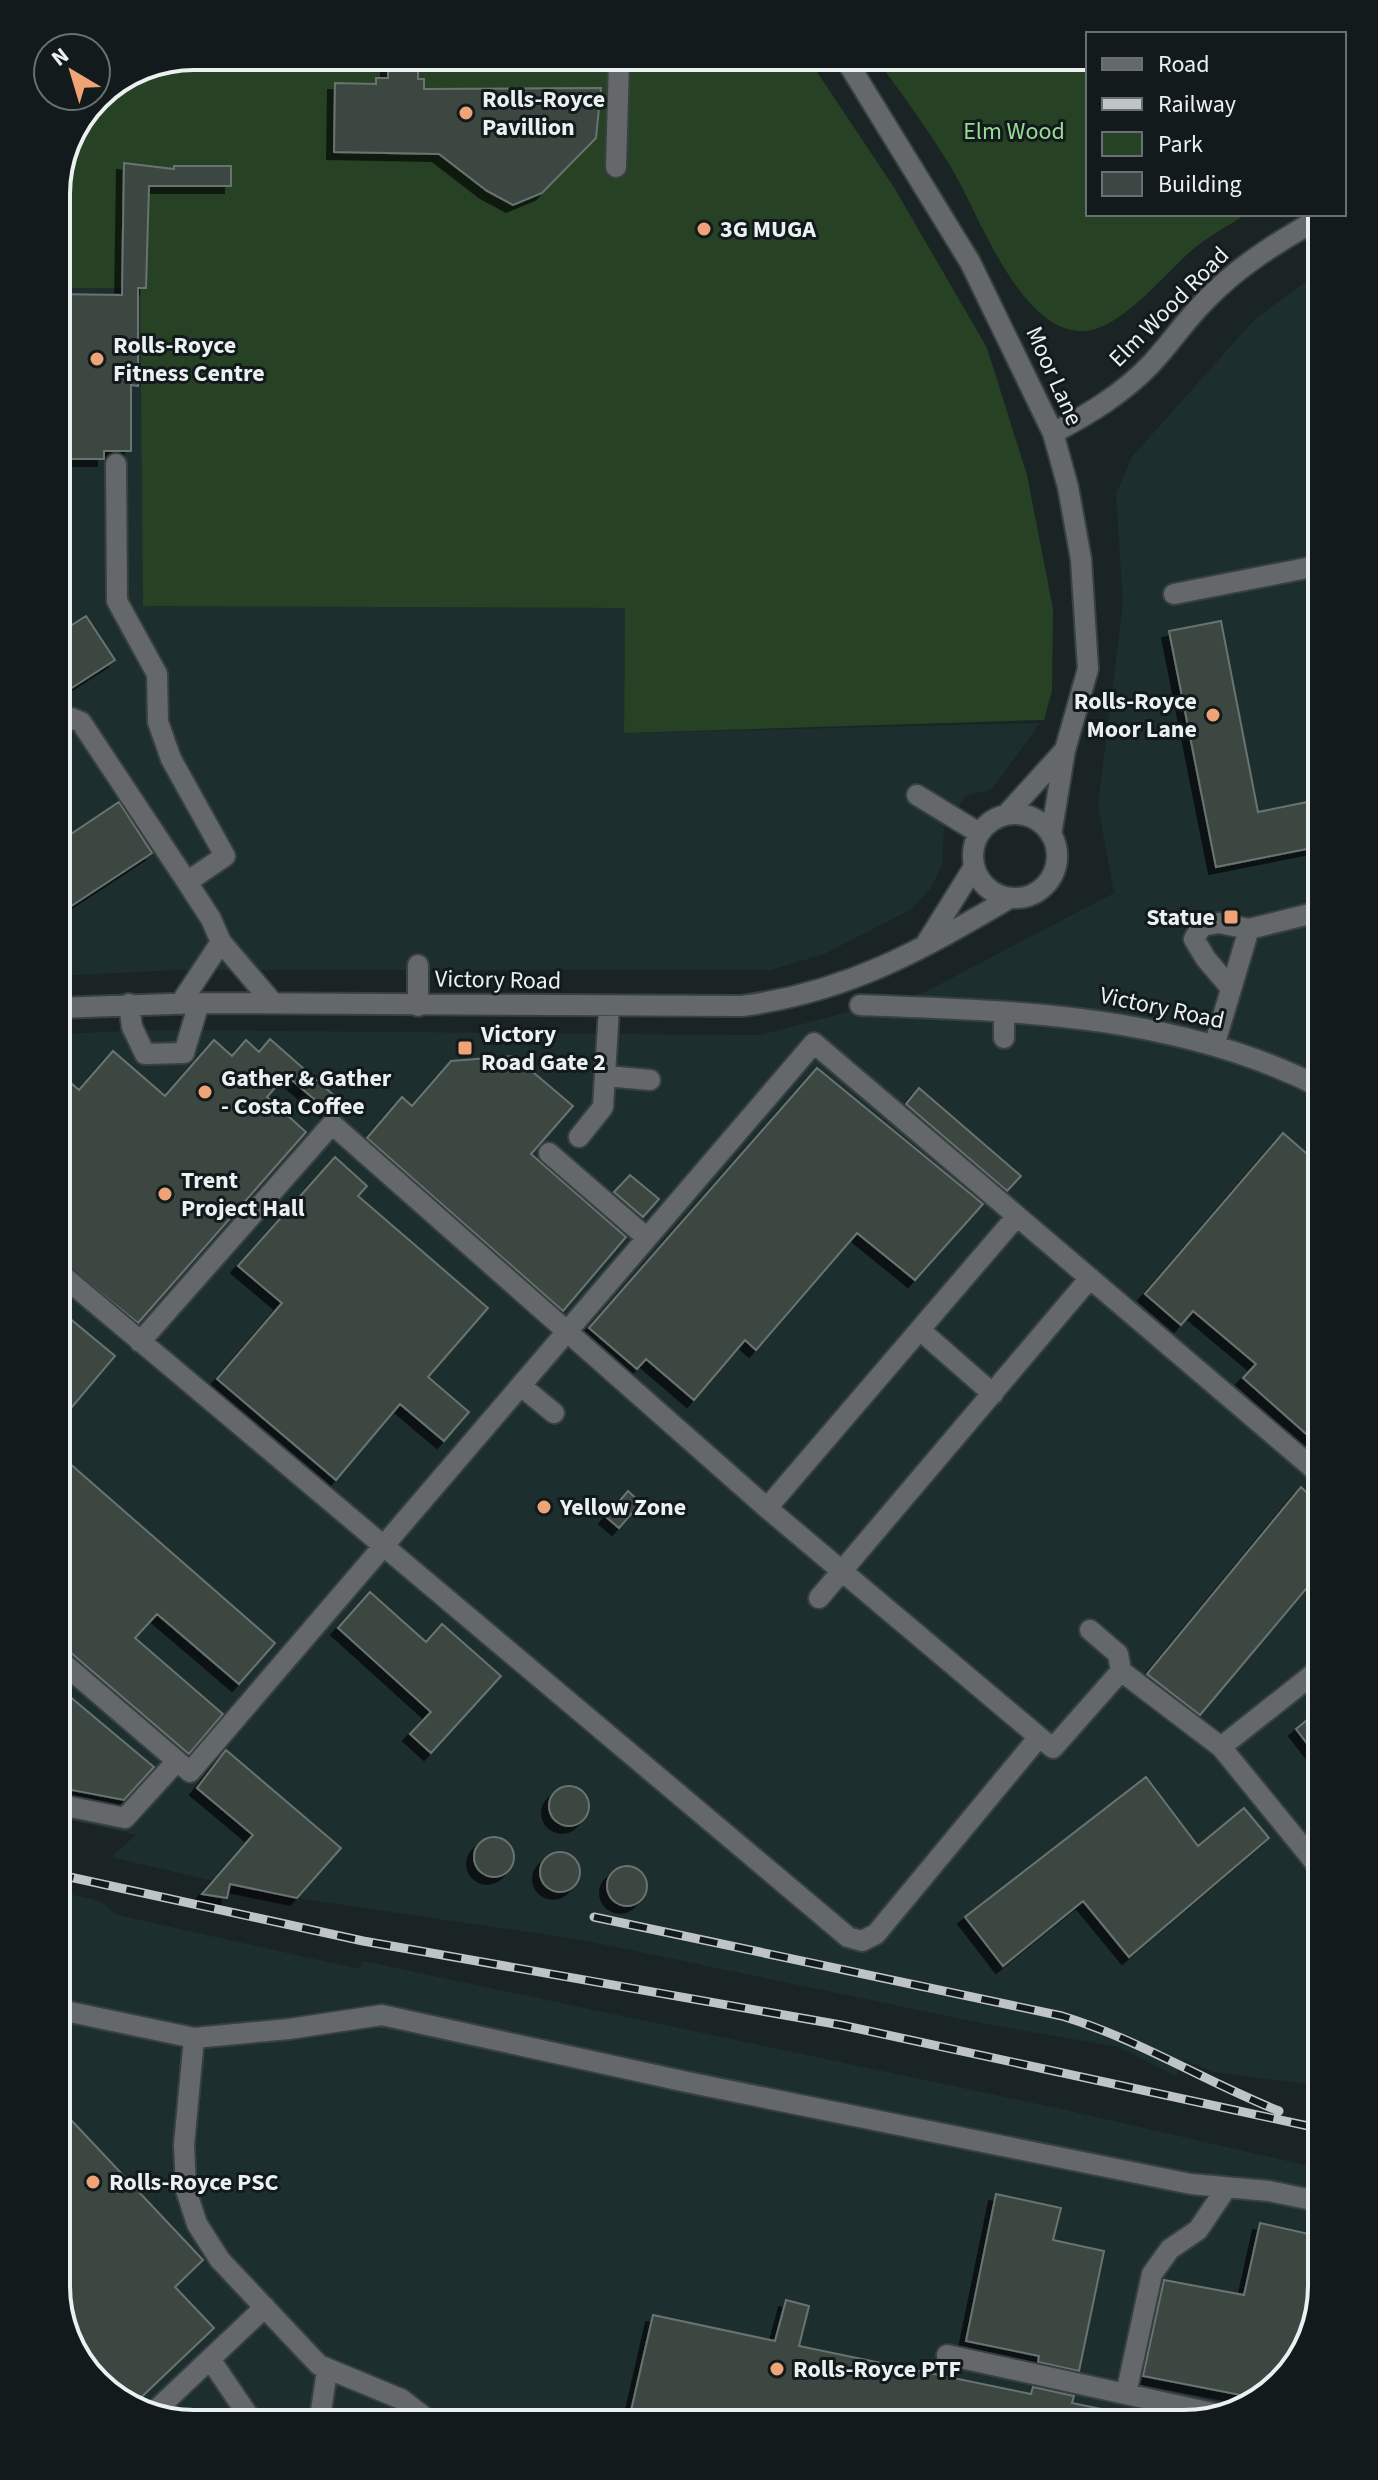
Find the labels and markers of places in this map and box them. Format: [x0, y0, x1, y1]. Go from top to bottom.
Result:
place label: Rolls-Royce Pavillion [482, 82, 605, 145]
marker: Rolls-Royce Pavillion [457, 104, 475, 122]
place label: 3G MUGA [720, 212, 816, 247]
marker: 3G MUGA [695, 220, 713, 238]
place label: Rolls-Royce Fitness Centre [113, 328, 265, 391]
marker: Rolls-Royce Fitness Centre [88, 350, 106, 368]
place label: Rolls-Royce Moor Lane [1074, 684, 1197, 747]
marker: Rolls-Royce Moor Lane [1204, 706, 1222, 724]
place label: Statue [1146, 900, 1215, 935]
marker: Statue [1222, 908, 1240, 926]
place label: Victory Road Gate 2 [480, 1017, 606, 1080]
marker: Victory Road Gate 2 [456, 1039, 474, 1057]
place label: Gather & Gather - Costa Coffee [221, 1061, 392, 1124]
marker: Gather & Gather - Costa Coffee [196, 1083, 214, 1101]
place label: Trent Project Hall [181, 1163, 305, 1226]
marker: Trent Project Hall [156, 1185, 174, 1203]
place label: Yellow Zone [559, 1490, 686, 1525]
marker: Yellow Zone [535, 1498, 553, 1516]
place label: Rolls-Royce PSC [109, 2165, 278, 2200]
marker: Rolls-Royce PSC [84, 2173, 102, 2191]
place label: Rolls-Royce PTF [793, 2352, 961, 2387]
marker: Rolls-Royce PTF [768, 2360, 786, 2378]

